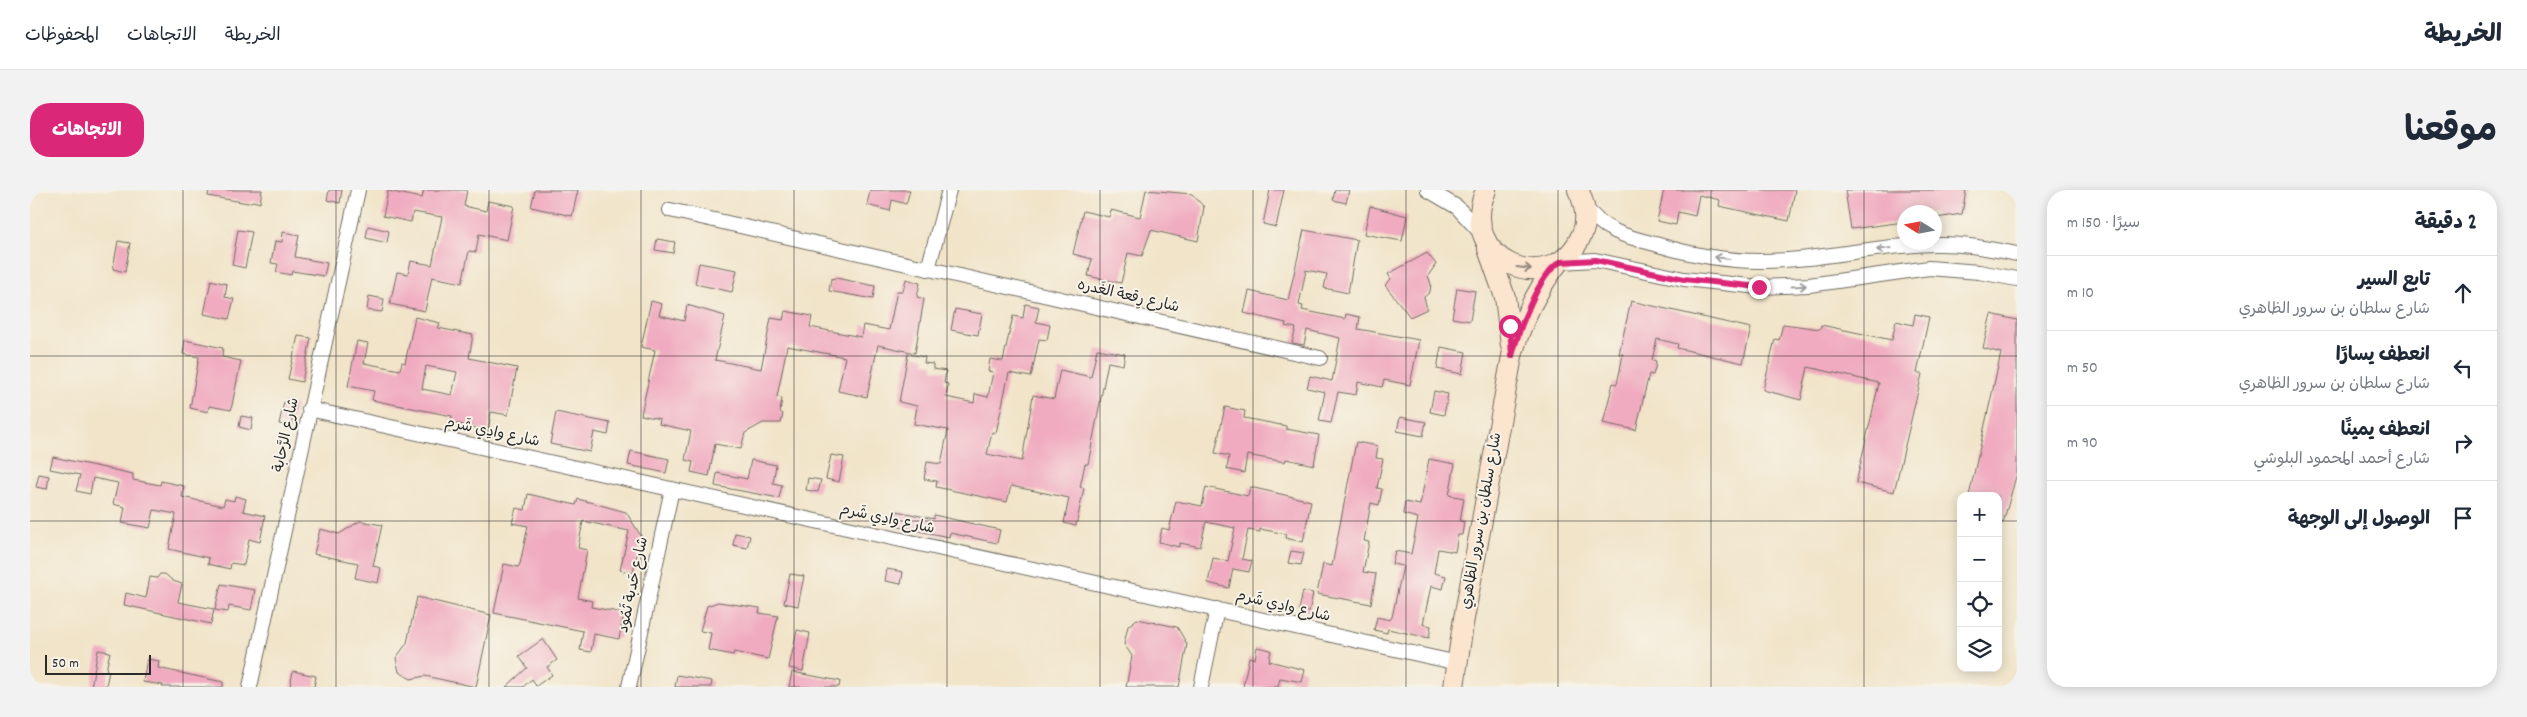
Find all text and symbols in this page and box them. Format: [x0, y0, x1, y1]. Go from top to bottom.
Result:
text: الخريطة [2424, 19, 2502, 53]
text: المحفوظات [25, 24, 99, 49]
text: الاتجاهات [127, 24, 197, 49]
text: الخريطة [225, 24, 281, 49]
button: الاتجاهات [30, 103, 144, 157]
text: موقعنا [2404, 108, 2497, 158]
north arrow [1897, 205, 1942, 250]
text: 2 دقيقة [2415, 209, 2477, 239]
text: سيرًا · 150 m [2067, 212, 2140, 235]
one-way arrow [1876, 244, 1892, 254]
one-way arrow [1714, 252, 1730, 262]
one-way arrow [1516, 264, 1532, 274]
text: تابع السير [2358, 268, 2430, 295]
street label: شارع رِقعة الغَدره [1075, 275, 1181, 319]
route end [1748, 276, 1771, 299]
icon: ahead [2449, 279, 2477, 307]
one-way arrow [1790, 281, 1806, 290]
text: 10 m [2067, 282, 2094, 305]
text: شارع سلطان بن سرور الظاهري [2239, 298, 2430, 321]
route start [1499, 315, 1522, 338]
text: انعطف يسارًا [2336, 343, 2430, 370]
icon: left [2449, 354, 2477, 382]
text: 50 m [2067, 357, 2098, 380]
text: شارع سلطان بن سرور الظاهري [2239, 373, 2430, 396]
street label: شارع الرَّحابة [268, 396, 306, 474]
street label: شارع وادِي شَرم [443, 412, 541, 454]
text: انعطف يمينًا [2341, 418, 2430, 445]
icon: right [2449, 429, 2477, 457]
street label: شارع سلطان بن سرور الظاهري [1456, 431, 1508, 611]
text: 90 m [2067, 432, 2098, 455]
text: شارع أحمد المحمود البلوشي [2253, 448, 2430, 471]
map controls [1957, 492, 2002, 672]
button: + [1957, 492, 2002, 537]
street label: شارع وادِي شَرم [838, 499, 936, 541]
icon: arrive [2449, 504, 2477, 532]
text: الوصول إلى الوجهة [2288, 507, 2430, 534]
street label: شارع حَدبة ثَمُود [613, 535, 655, 635]
button: − [1957, 537, 2002, 582]
button: locate [1957, 582, 2002, 627]
street label: شارع وادِي شَرم [1234, 585, 1332, 629]
button: layers [1957, 627, 2002, 672]
scale bar [45, 652, 151, 675]
text: 50 m [52, 654, 79, 674]

